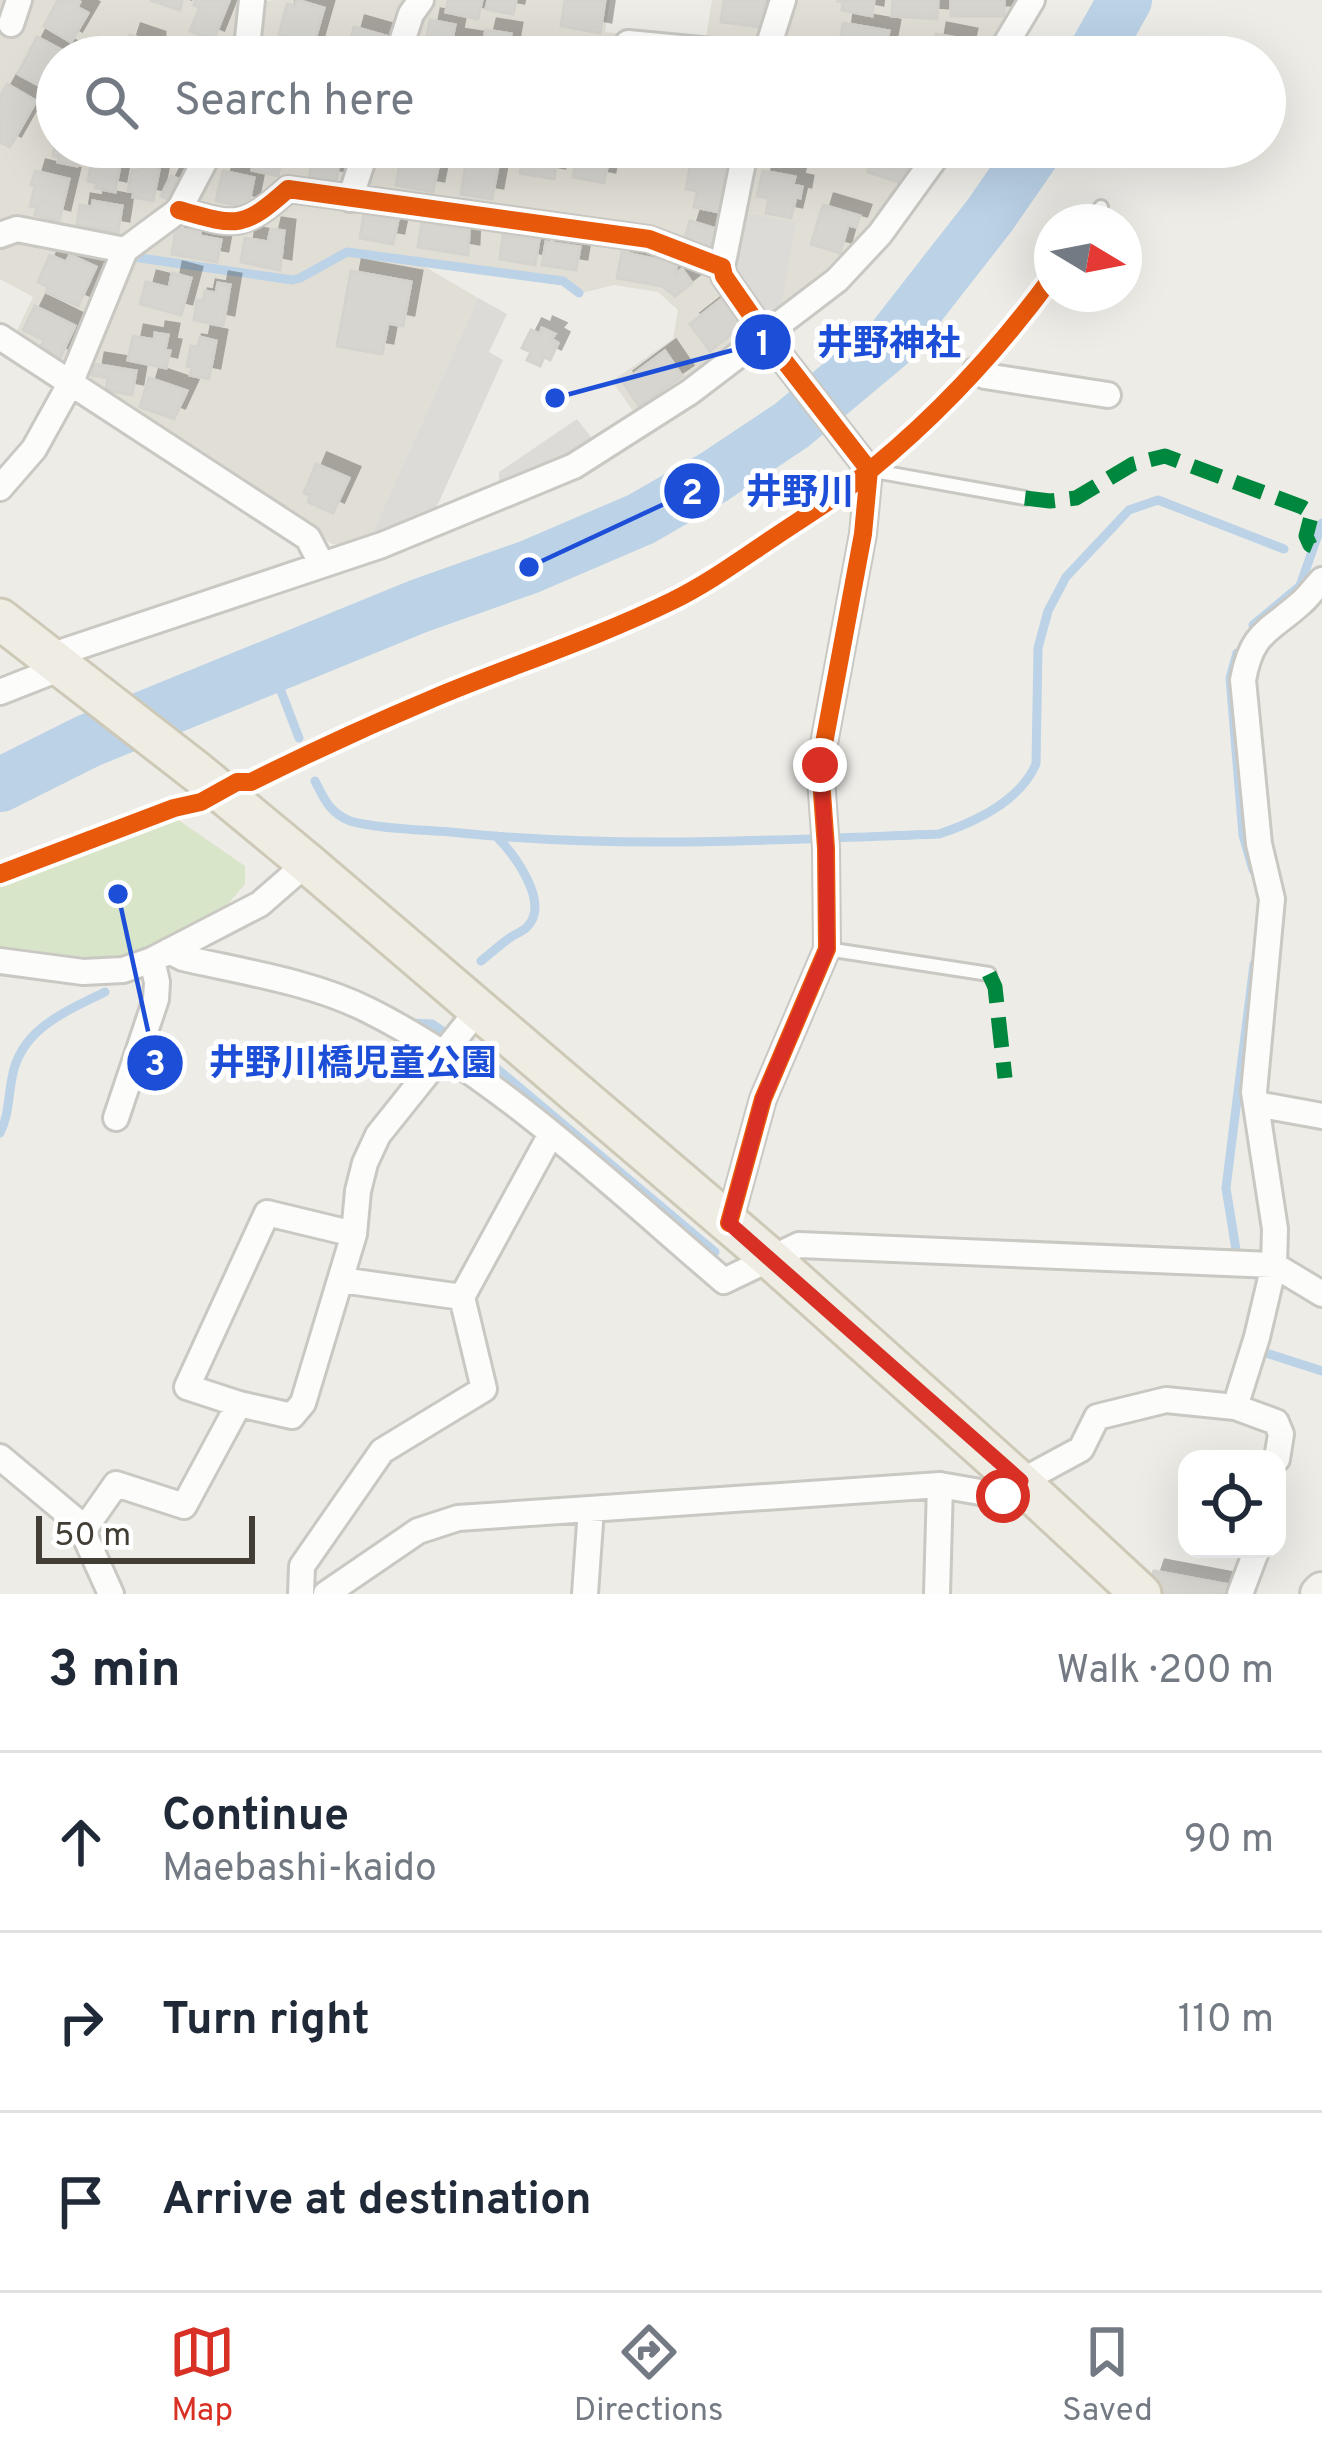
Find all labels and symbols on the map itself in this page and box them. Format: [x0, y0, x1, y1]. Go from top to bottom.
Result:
north arrow [1034, 204, 1142, 312]
callout: 井野神社 [733, 306, 985, 378]
text: 1 [756, 323, 770, 369]
text: 井野神社 [817, 323, 961, 369]
callout: 井野川 [662, 455, 878, 527]
text: 2 [681, 472, 703, 518]
text: 井野川 [746, 472, 854, 518]
route end [793, 738, 847, 792]
callout: 井野川橋児童公園 [125, 1027, 521, 1099]
text: 3 [144, 1043, 166, 1089]
text: 井野川橋児童公園 [209, 1043, 497, 1089]
route start [976, 1469, 1030, 1523]
scale bar [36, 1510, 255, 1563]

